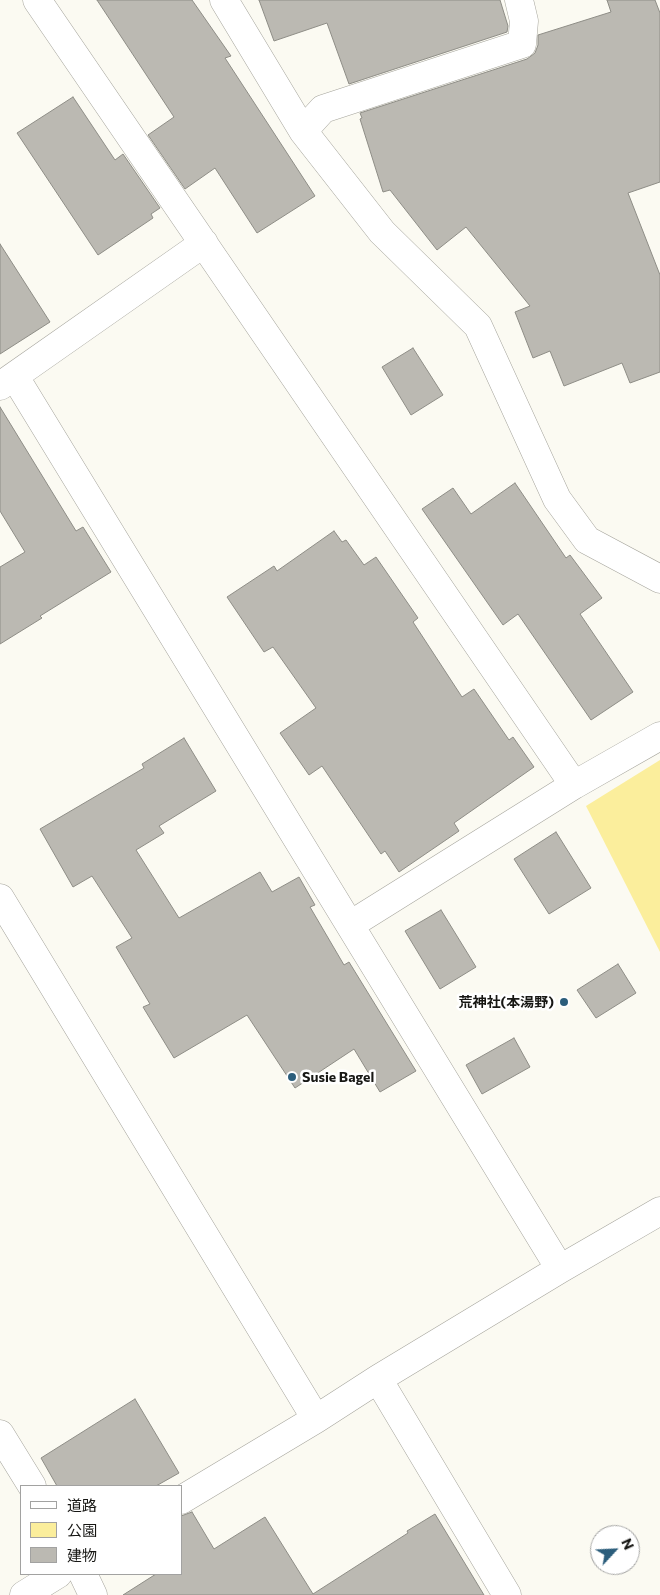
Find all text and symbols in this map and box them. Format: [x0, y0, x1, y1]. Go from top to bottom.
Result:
place label: 荒神社(本湯野) [458, 994, 554, 1010]
marker: 荒神社(本湯野) [558, 996, 570, 1008]
place label: Susie Bagel [302, 1069, 374, 1085]
marker: Susie Bagel [286, 1071, 298, 1083]
legend [20, 1485, 182, 1575]
text: 道路 [67, 1496, 97, 1514]
text: 公園 [67, 1521, 97, 1539]
north arrow [590, 1525, 640, 1575]
text: N [618, 1536, 638, 1552]
text: 建物 [67, 1546, 97, 1564]

